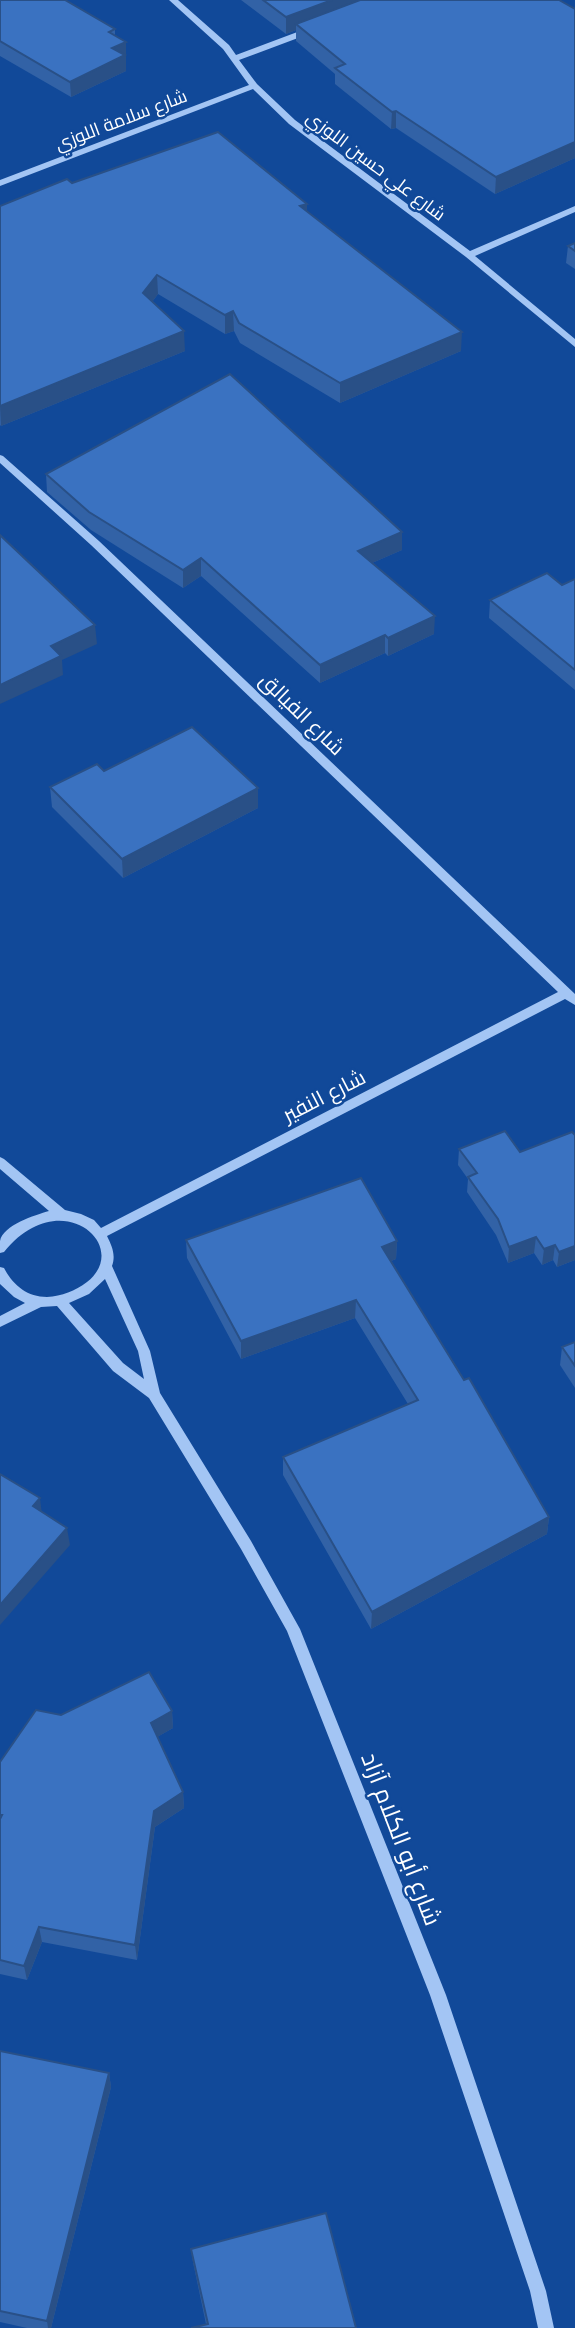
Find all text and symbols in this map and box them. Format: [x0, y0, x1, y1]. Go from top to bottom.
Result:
street label: شارع سلامة اللوزي [52, 85, 191, 158]
street label: شارع علي حسين اللوزي [300, 106, 450, 228]
street label: شارع الفيالق [253, 667, 350, 762]
street label: شارع النفير [277, 1064, 370, 1129]
street label: شارع أبو الكلام آزاد [353, 1748, 449, 1930]

